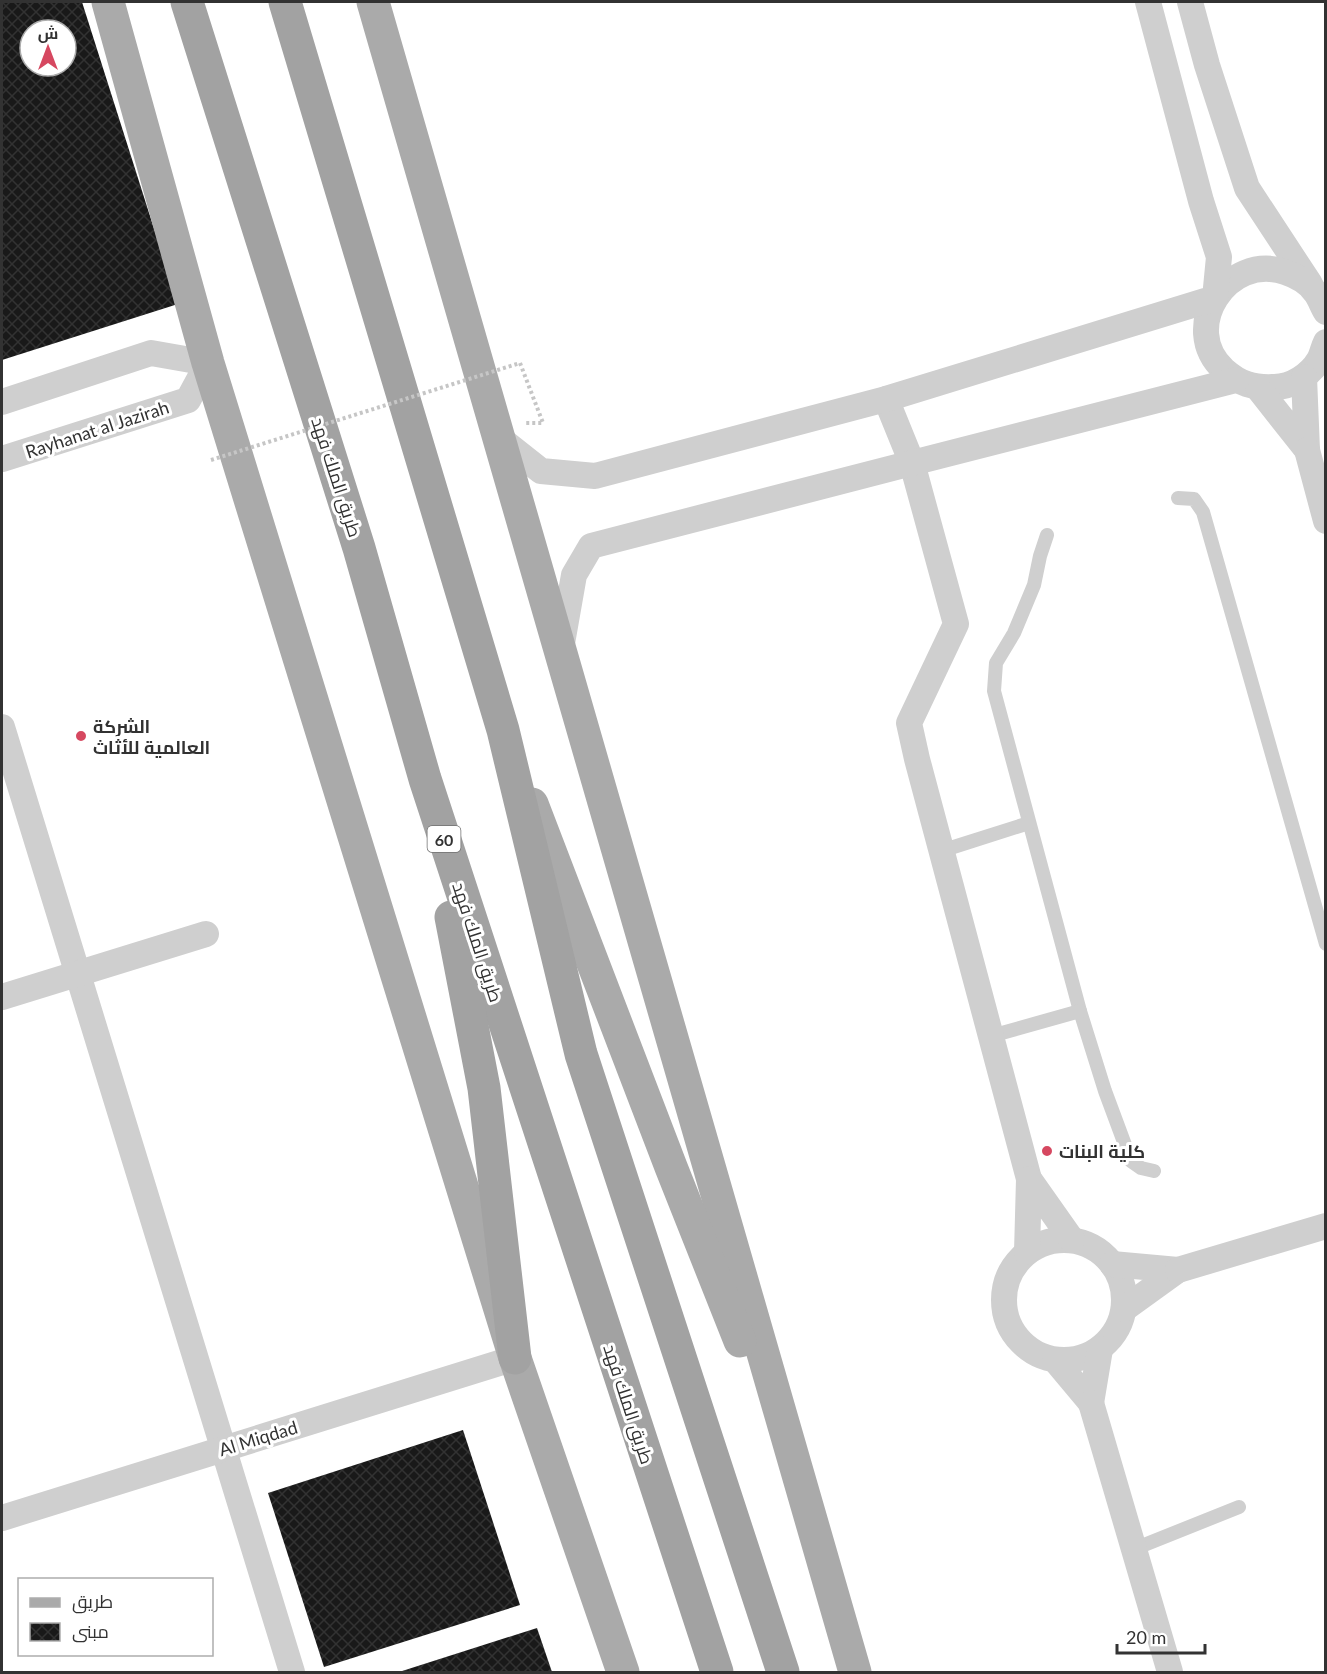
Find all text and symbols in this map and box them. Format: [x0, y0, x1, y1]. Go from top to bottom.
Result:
north arrow [18, 18, 78, 78]
text: ش [38, 23, 58, 43]
street label: Rayhanat al Jazirah [23, 395, 171, 463]
street label: طريق الملك فهد [305, 414, 367, 540]
place label: الشركة العالمية للأثاث [93, 715, 210, 758]
marker: الشركة العالمية للأثاث [74, 729, 88, 743]
road number: 60 [428, 826, 460, 852]
street label: طريق الملك فهد [446, 879, 508, 1005]
place label: كلية البنات [1059, 1140, 1145, 1162]
marker: كلية البنات [1040, 1144, 1054, 1158]
street label: طريق الملك فهد [597, 1341, 659, 1467]
street label: Al Miqdad [216, 1416, 300, 1460]
legend [18, 1578, 213, 1656]
text: طريق [72, 1590, 113, 1614]
scale bar [1117, 1617, 1206, 1655]
text: مبنى [72, 1620, 109, 1643]
text: 20 m [1126, 1626, 1166, 1648]

